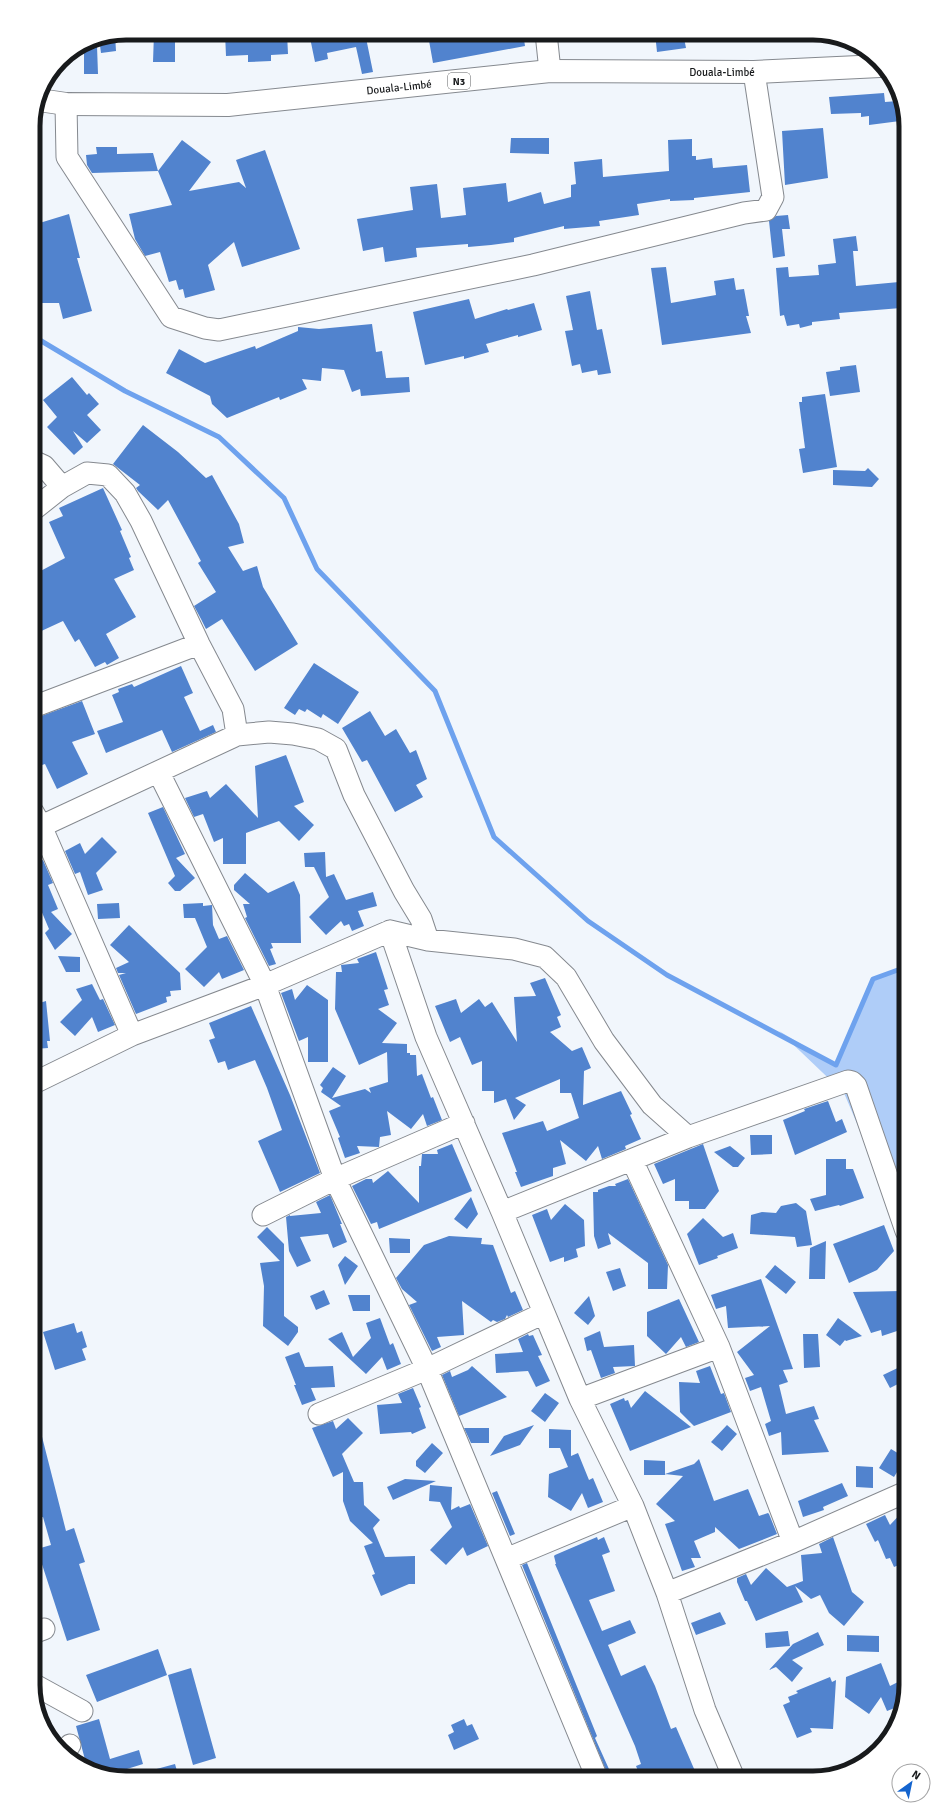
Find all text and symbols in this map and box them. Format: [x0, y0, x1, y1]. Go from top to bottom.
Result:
street label: Douala-Limbé [689, 66, 755, 79]
road number: N3 [448, 73, 470, 89]
street label: Douala-Limbé [366, 78, 432, 97]
north arrow [891, 1763, 931, 1803]
text: N [909, 1767, 923, 1783]

